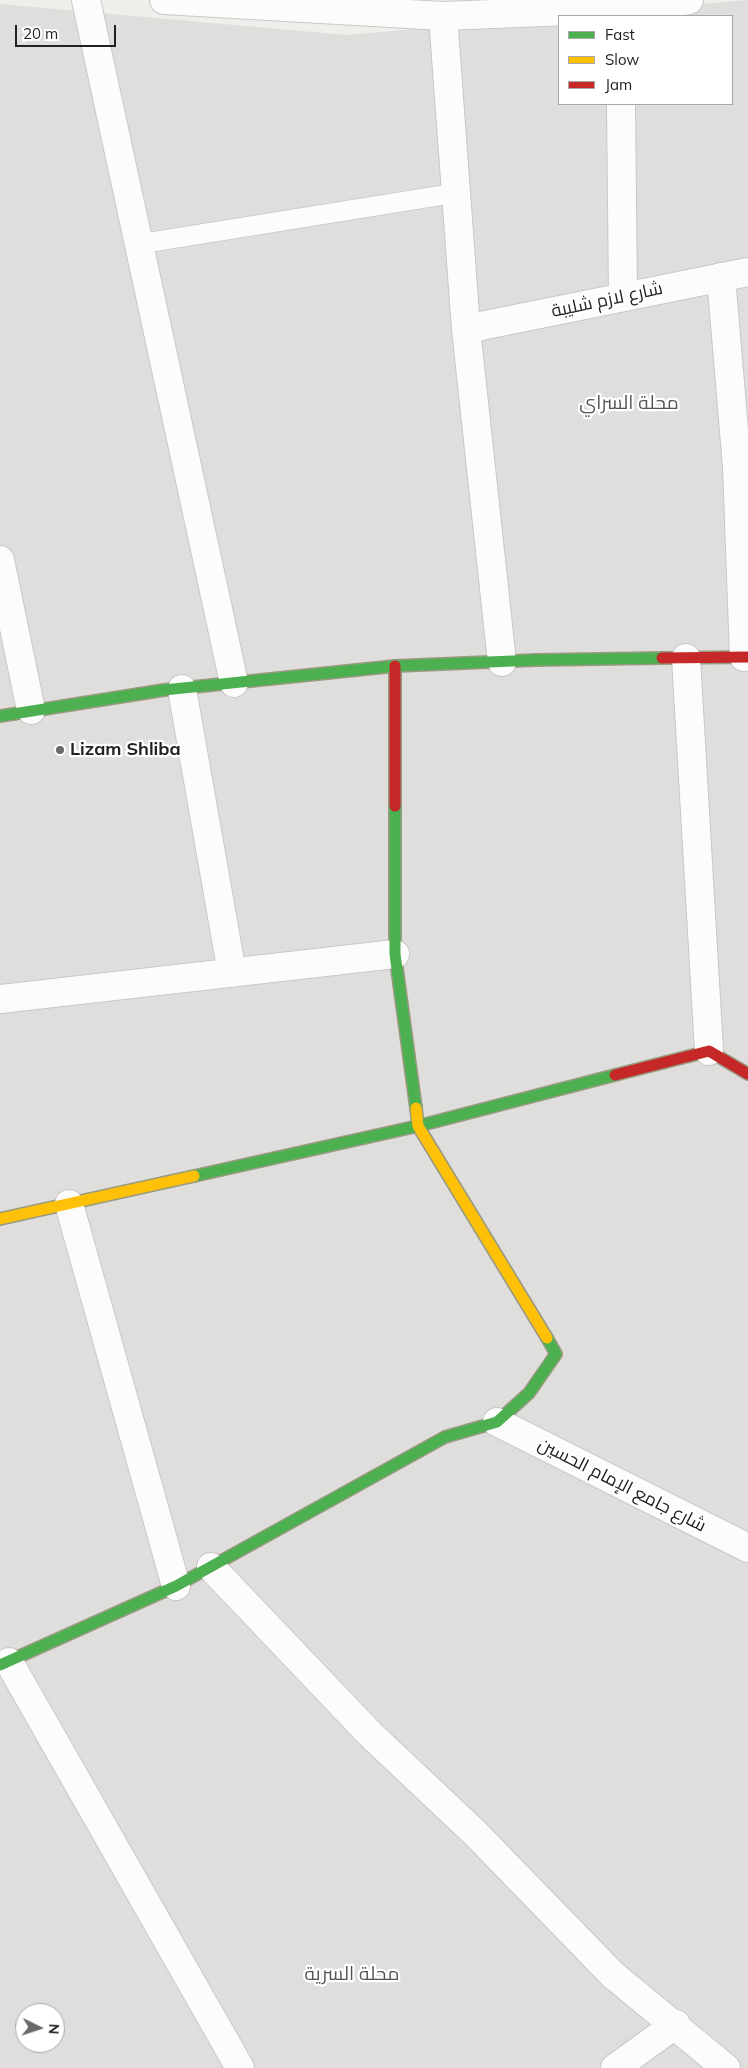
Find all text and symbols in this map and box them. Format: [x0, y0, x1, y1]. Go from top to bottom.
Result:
scale bar [18, 15, 119, 47]
legend [558, 15, 733, 105]
text: 20 m [23, 24, 58, 43]
text: Fast [605, 25, 635, 44]
text: Slow [605, 50, 639, 69]
text: Jam [605, 75, 632, 94]
street label: شارع لازم شليبة [549, 278, 665, 322]
district label: محلة السراي [579, 392, 679, 414]
place label: Lizam Shliba [70, 739, 181, 761]
marker: Lizam Shliba [54, 744, 66, 756]
street label: شارع جامع الإمام الحسين [534, 1433, 710, 1537]
district label: محلة السرية [304, 1963, 400, 1985]
north arrow [15, 2003, 65, 2053]
text: N [45, 2023, 63, 2035]

